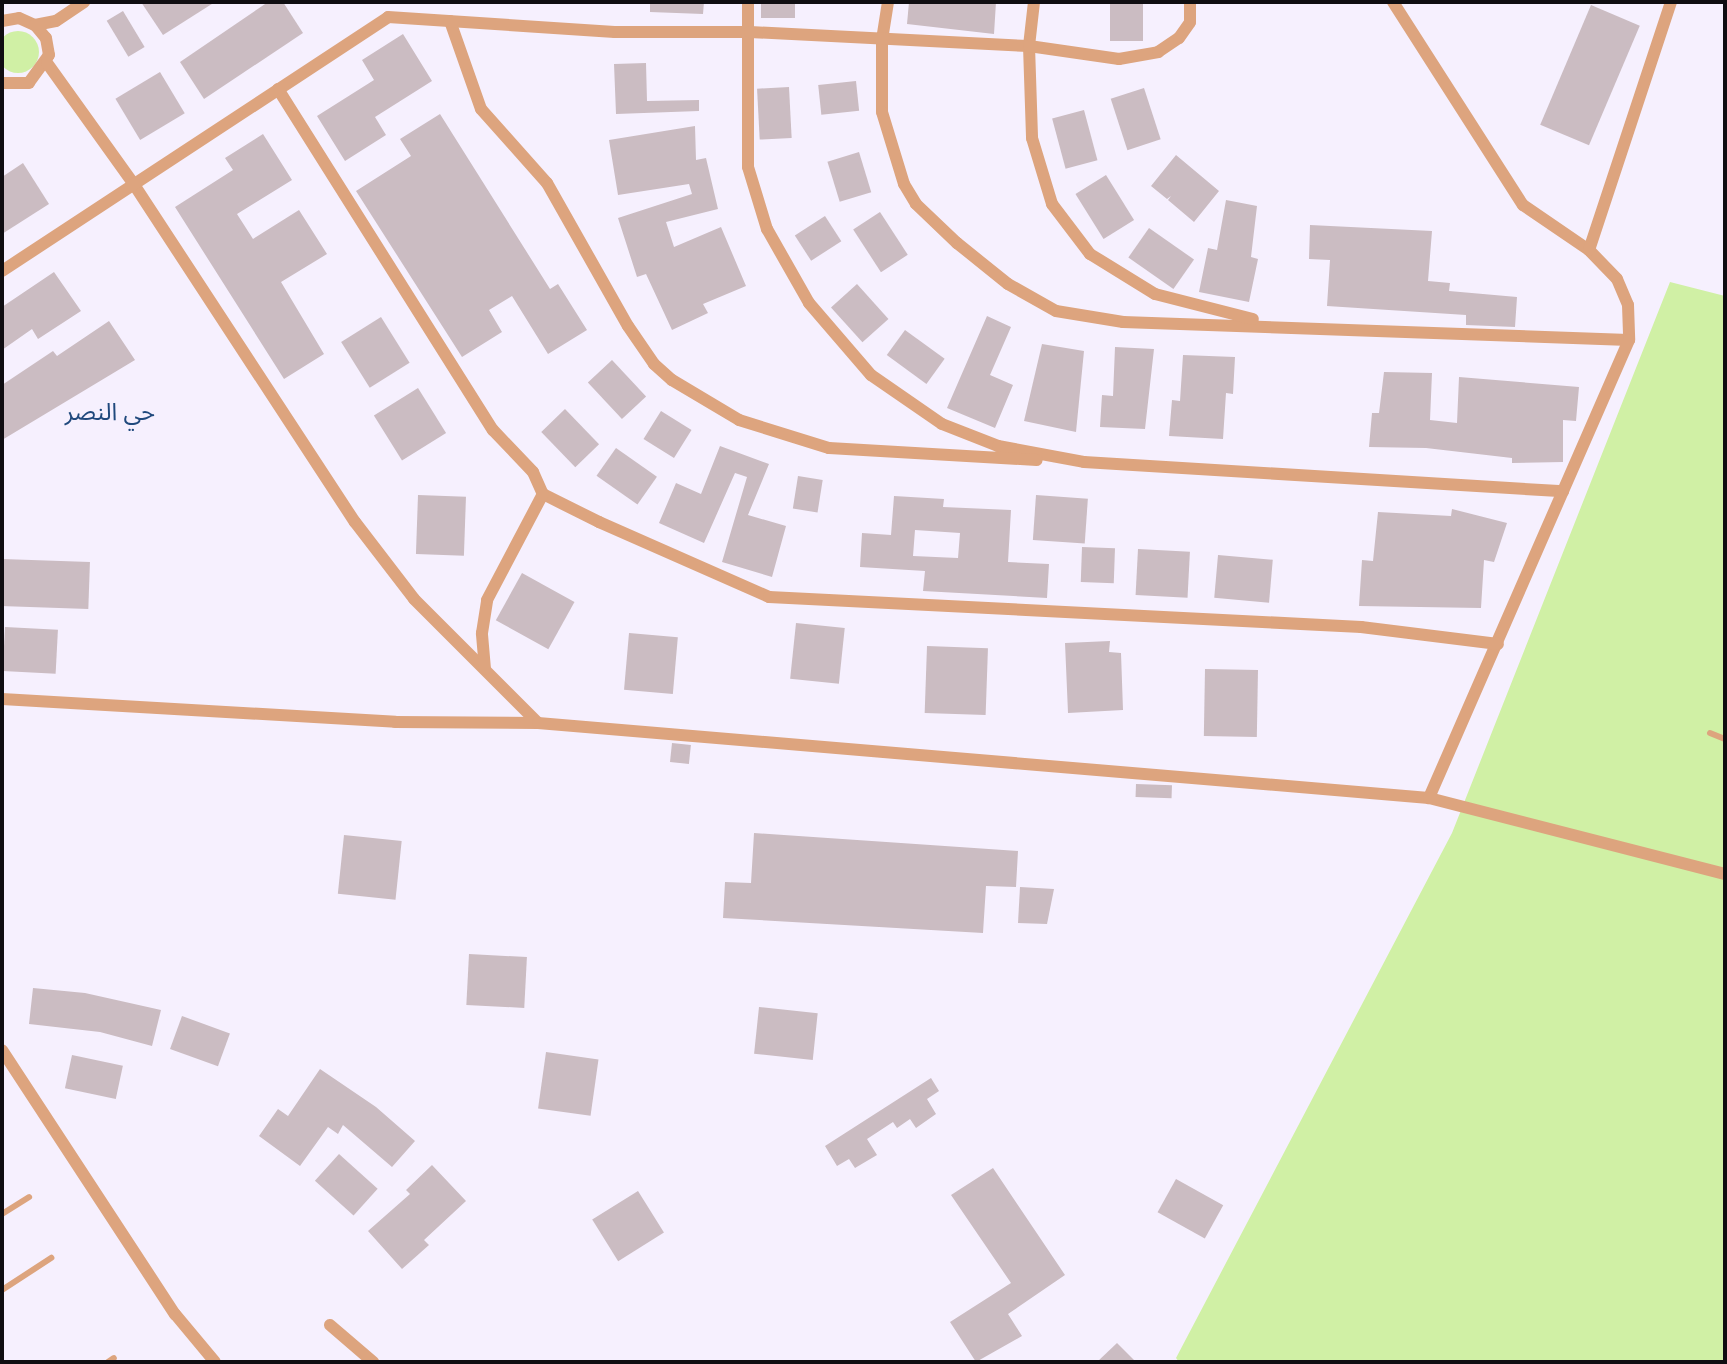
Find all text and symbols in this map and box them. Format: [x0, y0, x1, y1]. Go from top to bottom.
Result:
district label: حي النصر [65, 399, 155, 427]

